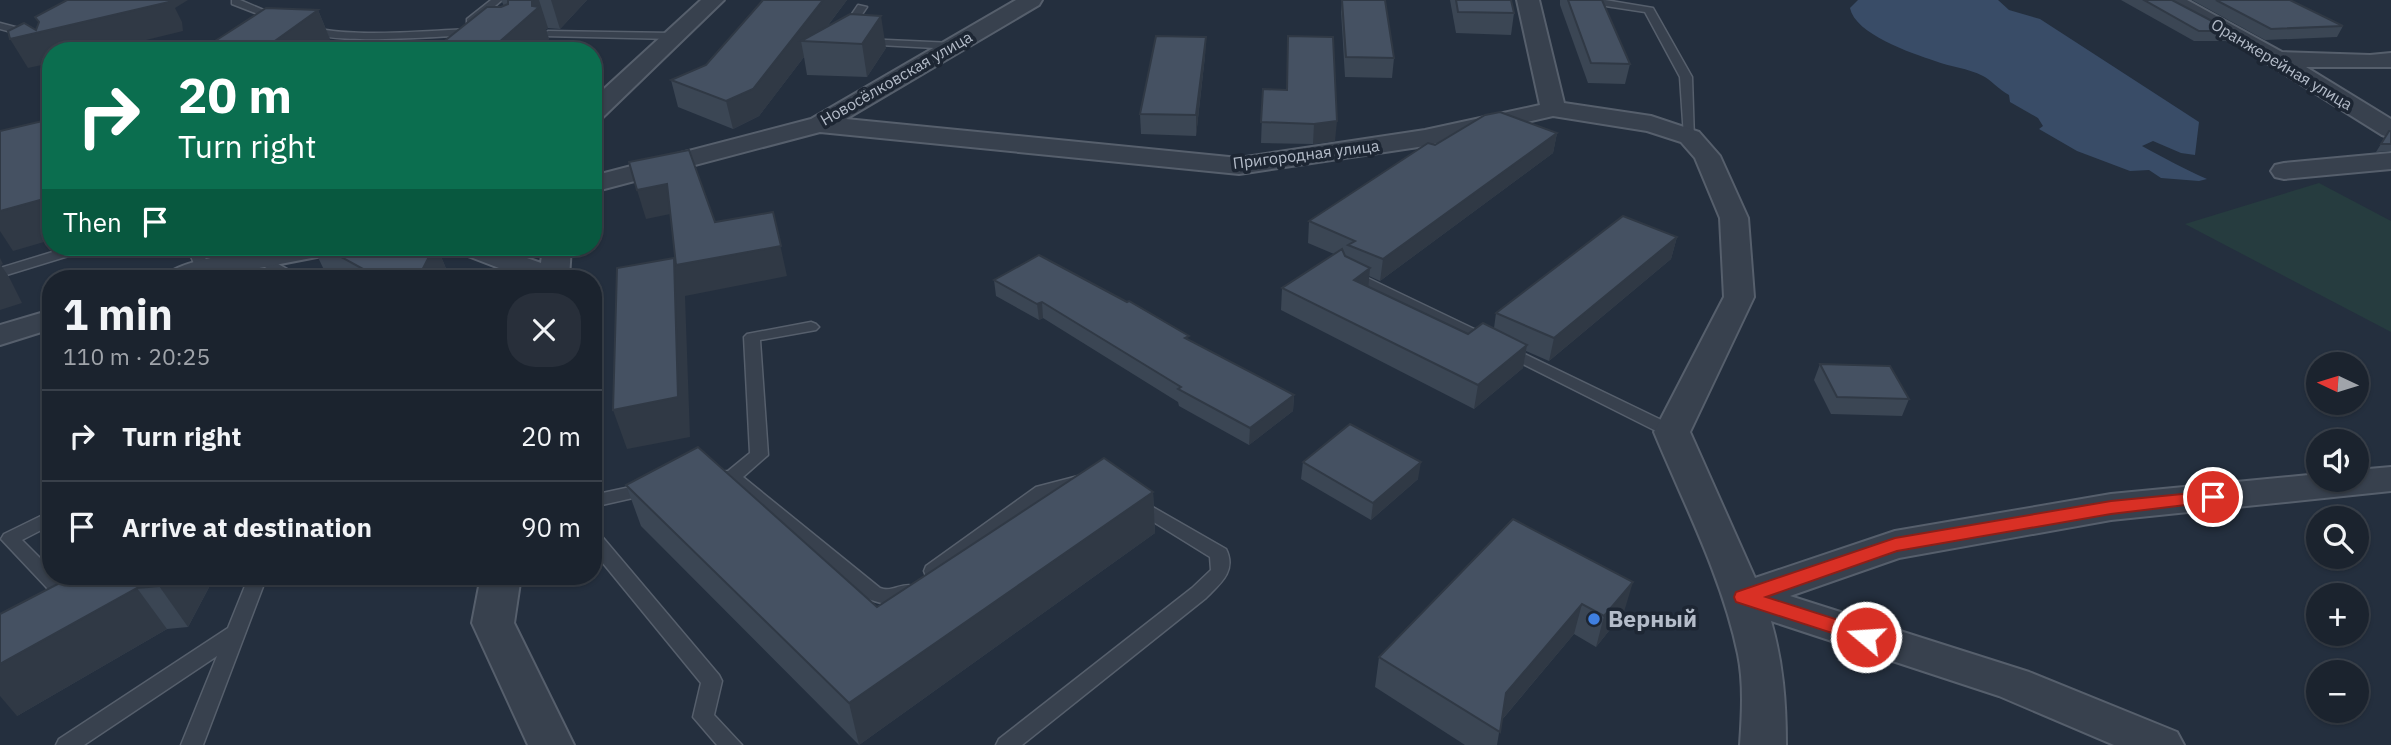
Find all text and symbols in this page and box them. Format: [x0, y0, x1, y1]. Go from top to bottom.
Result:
street label: Оранжерейная улица [2208, 14, 2357, 114]
street label: Новосёлковская улица [816, 26, 976, 130]
text: 20 m [178, 63, 292, 126]
icon: right [63, 70, 154, 161]
text: Turn right [178, 125, 316, 167]
street label: Пригородная улица [1231, 135, 1381, 173]
icon: arrive [136, 203, 174, 241]
text: Then [63, 205, 122, 239]
text: 1 min [63, 287, 173, 342]
button: close [507, 293, 581, 367]
text: 110 m · 20:25 [63, 341, 210, 371]
north arrow [2306, 352, 2370, 415]
map controls [2306, 352, 2369, 723]
icon: right [63, 417, 101, 455]
text: Turn right [122, 419, 241, 453]
text: 20 m [521, 419, 581, 453]
button: sound [2306, 429, 2369, 492]
pin [2183, 467, 2243, 527]
icon: arrive [2194, 478, 2232, 516]
button: search [2306, 506, 2369, 569]
icon: arrive [63, 508, 101, 546]
text: Arrive at destination [122, 510, 372, 544]
text: 90 m [521, 510, 581, 544]
button: + [2306, 583, 2369, 646]
position arrow [1829, 600, 1903, 674]
place label: Верный [1608, 603, 1697, 633]
marker: Верный [1586, 611, 1602, 627]
button: − [2306, 660, 2369, 723]

